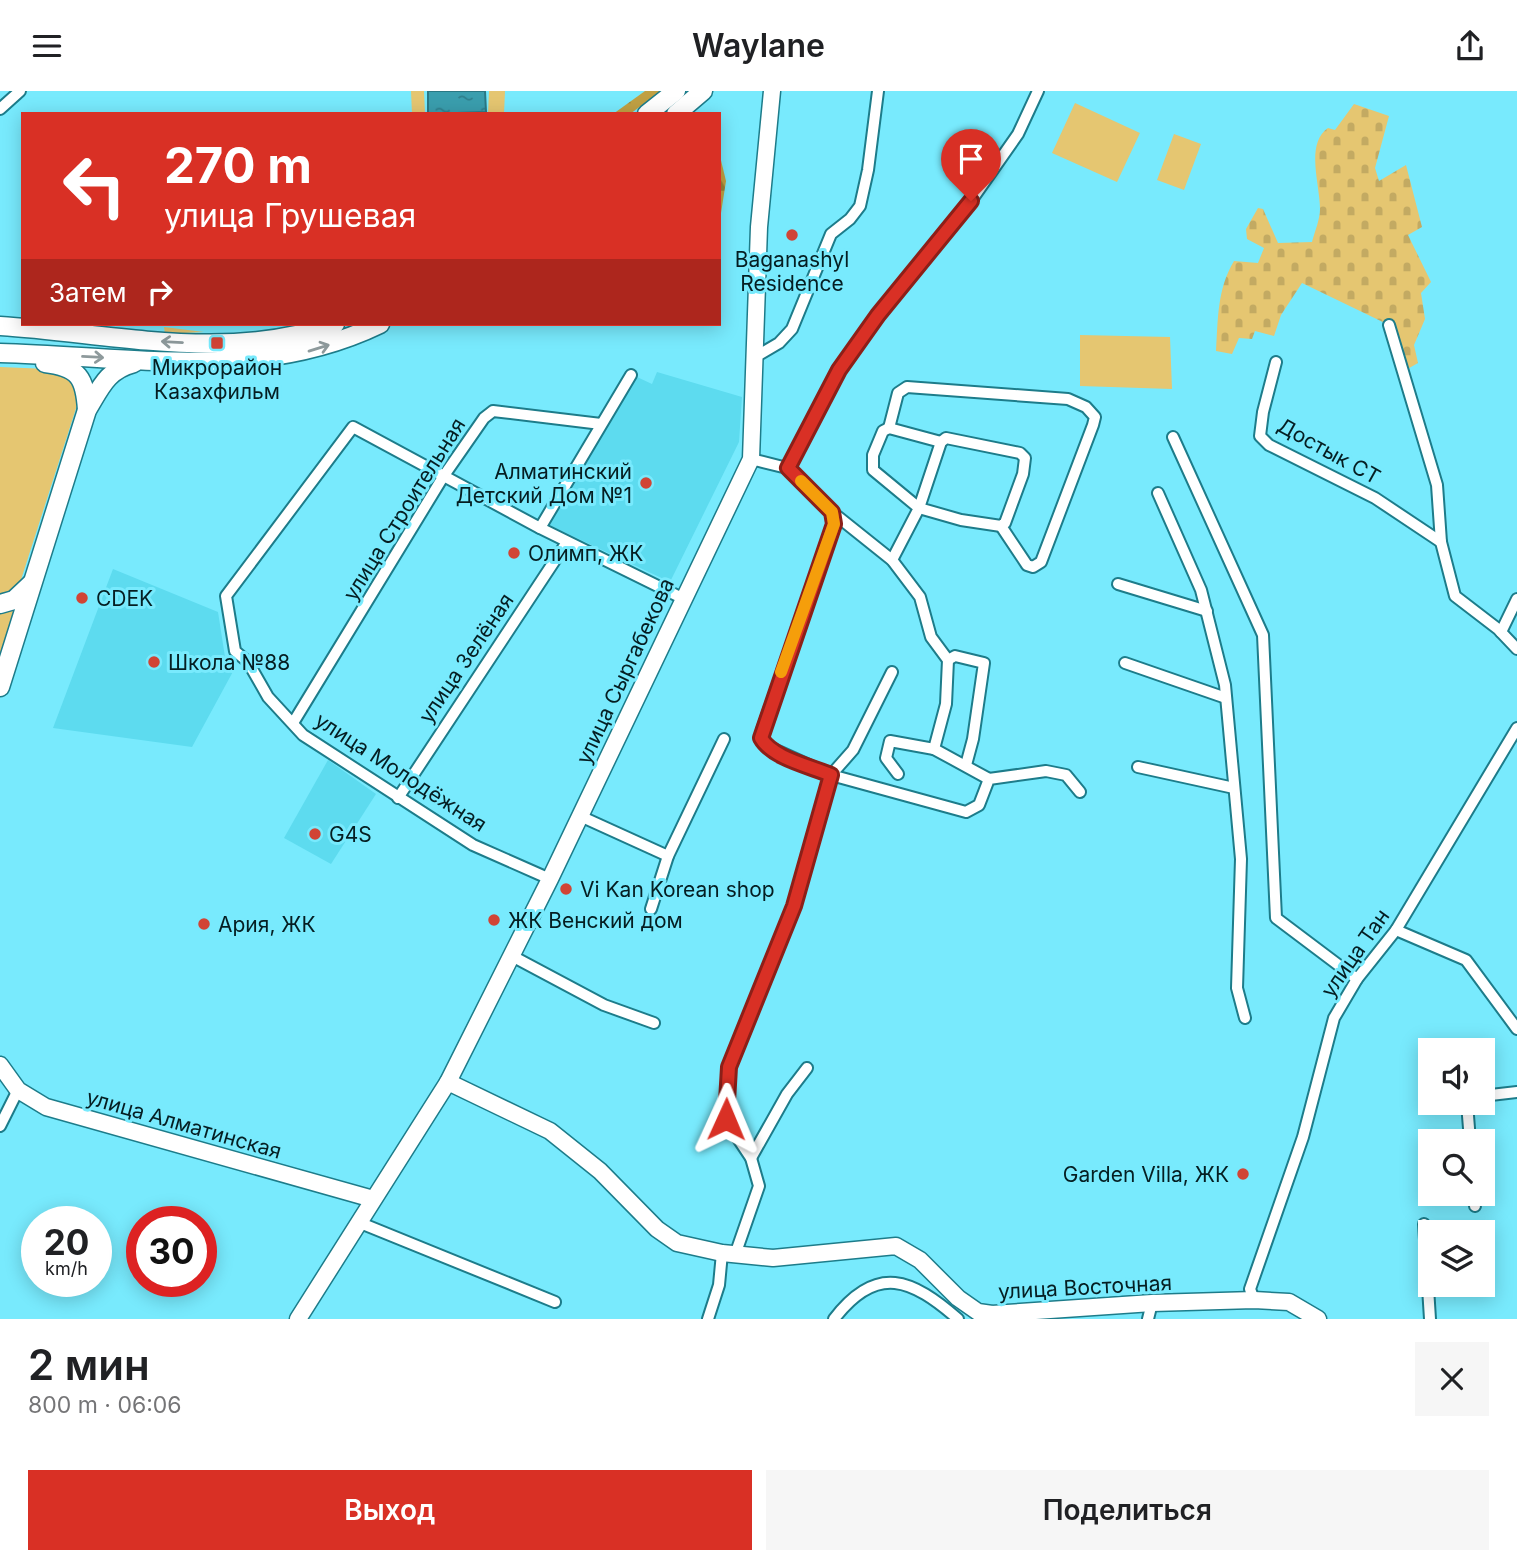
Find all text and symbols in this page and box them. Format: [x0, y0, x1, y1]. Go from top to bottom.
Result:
text: Waylane [692, 26, 825, 65]
icon: menu [28, 27, 66, 65]
icon: share [1451, 27, 1489, 65]
pin [941, 129, 1001, 201]
text: 270 m [164, 136, 312, 195]
icon: left [49, 140, 140, 231]
icon: arrive [952, 140, 990, 178]
text: улица Грушевая [164, 196, 416, 235]
marker: Baganashyl Residence [784, 227, 800, 243]
place label: Baganashyl Residence [735, 247, 849, 296]
icon: right [141, 273, 179, 311]
text: Затем [49, 277, 127, 308]
one-way arrow [160, 335, 183, 348]
marker: Микрорайон Казахфильм [209, 335, 225, 351]
one-way arrow [307, 340, 329, 353]
one-way arrow [81, 351, 103, 364]
place label: Микрорайон Казахфильм [152, 355, 282, 404]
street label: улица Строительная [338, 413, 470, 605]
street label: Достык СТ [1273, 413, 1385, 489]
place label: Алматинский Детский Дом №1 [456, 459, 632, 508]
marker: Алматинский Детский Дом №1 [638, 475, 654, 491]
place label: Олимп, ЖК [528, 541, 643, 566]
marker: Олимп, ЖК [506, 545, 522, 561]
street label: улица Сыргабекова [571, 574, 679, 768]
place label: CDEK [96, 586, 153, 611]
street label: улица Зелёная [413, 588, 519, 728]
marker: CDEK [74, 590, 90, 606]
place label: Школа №88 [168, 650, 290, 675]
marker: Школа №88 [146, 654, 162, 670]
street label: улица Молодёжная [310, 707, 492, 837]
place label: G4S [329, 822, 372, 847]
marker: G4S [307, 826, 323, 842]
place label: Vi Kan Korean shop [580, 877, 775, 902]
marker: Vi Kan Korean shop [558, 881, 574, 897]
street label: улица Тан [1316, 904, 1394, 1002]
place label: ЖК Венский дом [508, 908, 683, 933]
place label: Ария, ЖК [218, 912, 316, 937]
marker: ЖК Венский дом [486, 912, 502, 928]
marker: Ария, ЖК [196, 916, 212, 932]
map controls [1418, 1038, 1495, 1297]
button: sound [1418, 1038, 1495, 1115]
position arrow [689, 1082, 763, 1156]
street label: улица Алматинская [84, 1084, 284, 1164]
button: search [1418, 1129, 1495, 1206]
place label: Garden Villa, ЖК [1063, 1162, 1229, 1187]
marker: Garden Villa, ЖК [1235, 1166, 1251, 1182]
speed limit sign: 30 [126, 1206, 217, 1297]
button: layers [1418, 1220, 1495, 1297]
text: 20 [44, 1221, 89, 1263]
text: km/h [45, 1258, 88, 1279]
street label: улица Восточная [997, 1270, 1173, 1304]
text: 2 мин [28, 1339, 150, 1390]
button: close [1415, 1342, 1489, 1416]
text: 800 m · 06:06 [28, 1391, 182, 1419]
button: Выход [28, 1470, 752, 1550]
button: Поделиться [766, 1470, 1489, 1550]

